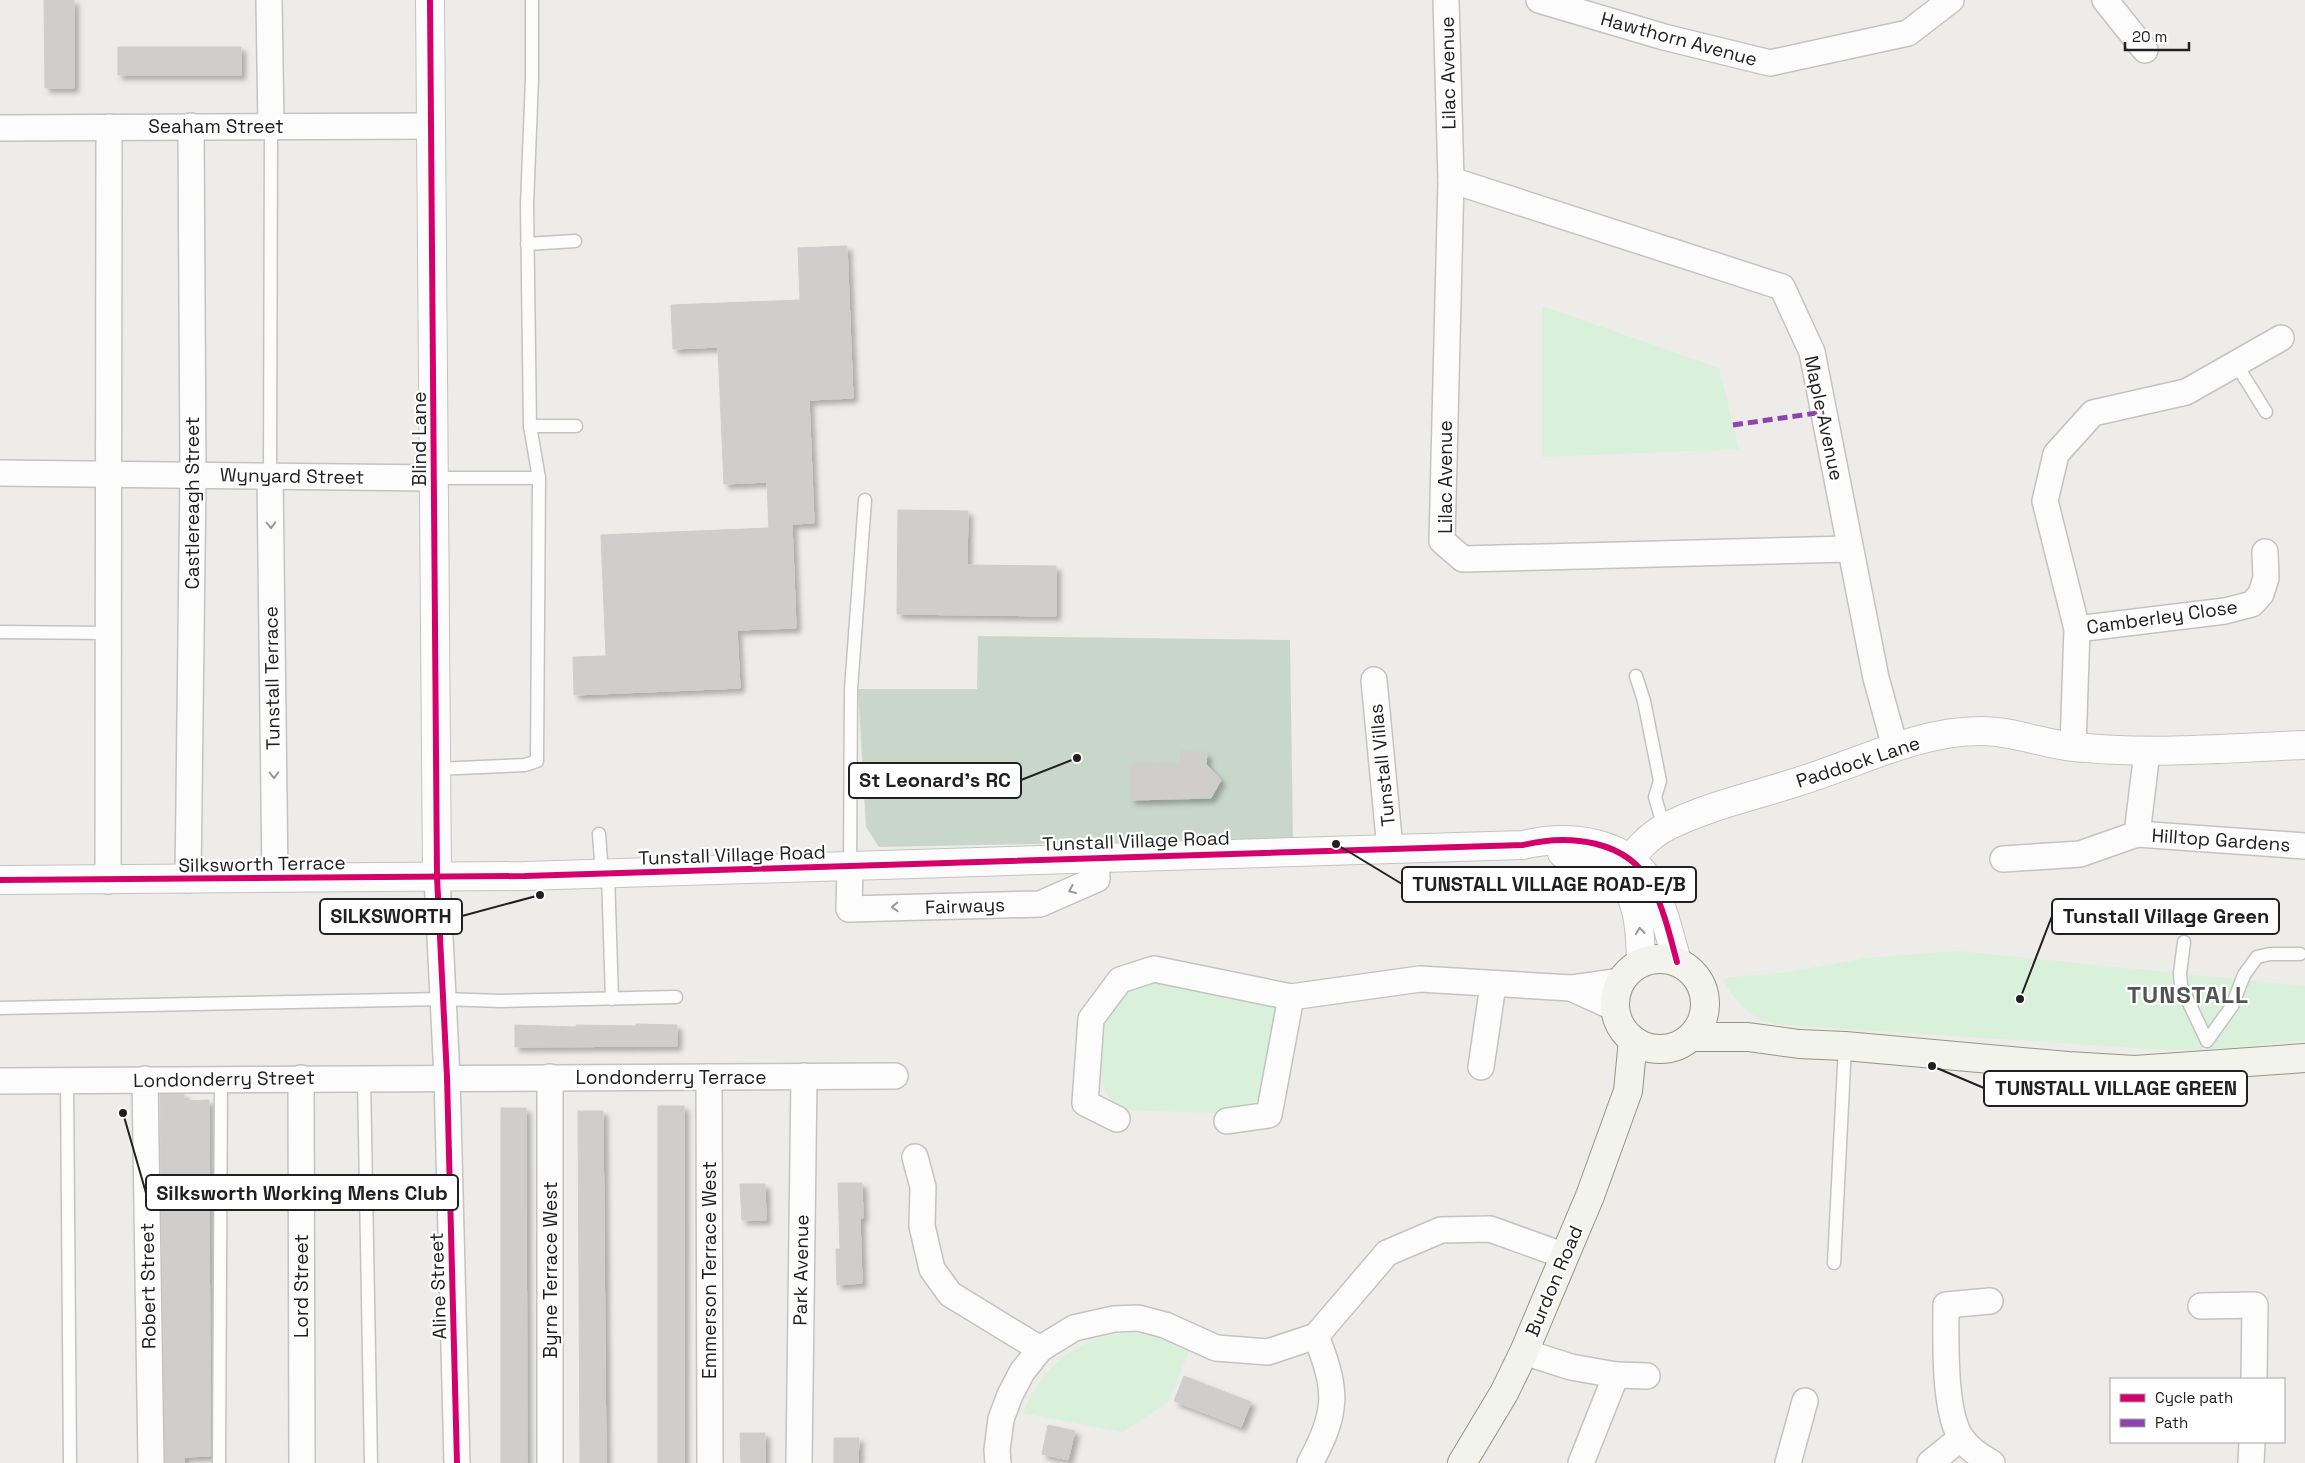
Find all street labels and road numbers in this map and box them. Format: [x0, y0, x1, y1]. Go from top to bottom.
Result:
street label: Hawthorn Avenue [1598, 6, 1760, 72]
street label: Lilac Avenue [1435, 16, 1461, 130]
street label: Seaham Street [148, 114, 284, 139]
street label: Maple Avenue [1799, 353, 1849, 483]
street label: Blind Lane [407, 392, 432, 486]
street label: Castlereagh Street [180, 416, 205, 590]
street label: Lilac Avenue [1433, 420, 1458, 534]
street label: Wynyard Street [220, 462, 364, 490]
street label: Camberley Close [2085, 594, 2239, 640]
street label: Tunstall Terrace [258, 606, 286, 750]
street label: Tunstall Villas [1363, 703, 1401, 827]
street label: Paddock Lane [1793, 730, 1923, 794]
street label: Hilltop Gardens [2151, 823, 2291, 857]
street label: Tunstall Village Road [1042, 825, 1230, 857]
street label: Tunstall Village Road [638, 839, 826, 871]
street label: Silksworth Terrace [178, 850, 346, 878]
street label: Fairways [924, 892, 1006, 920]
street label: Londonderry Street [133, 1065, 315, 1093]
street label: Londonderry Terrace [576, 1065, 766, 1090]
street label: Emmerson Terrace West [697, 1161, 722, 1379]
street label: Byrne Terrace West [538, 1181, 563, 1359]
street label: Park Avenue [788, 1214, 814, 1326]
street label: Burdon Road [1519, 1222, 1589, 1340]
street label: Robert Street [134, 1223, 162, 1349]
street label: Aline Street [424, 1232, 452, 1340]
street label: Lord Street [289, 1234, 314, 1338]

